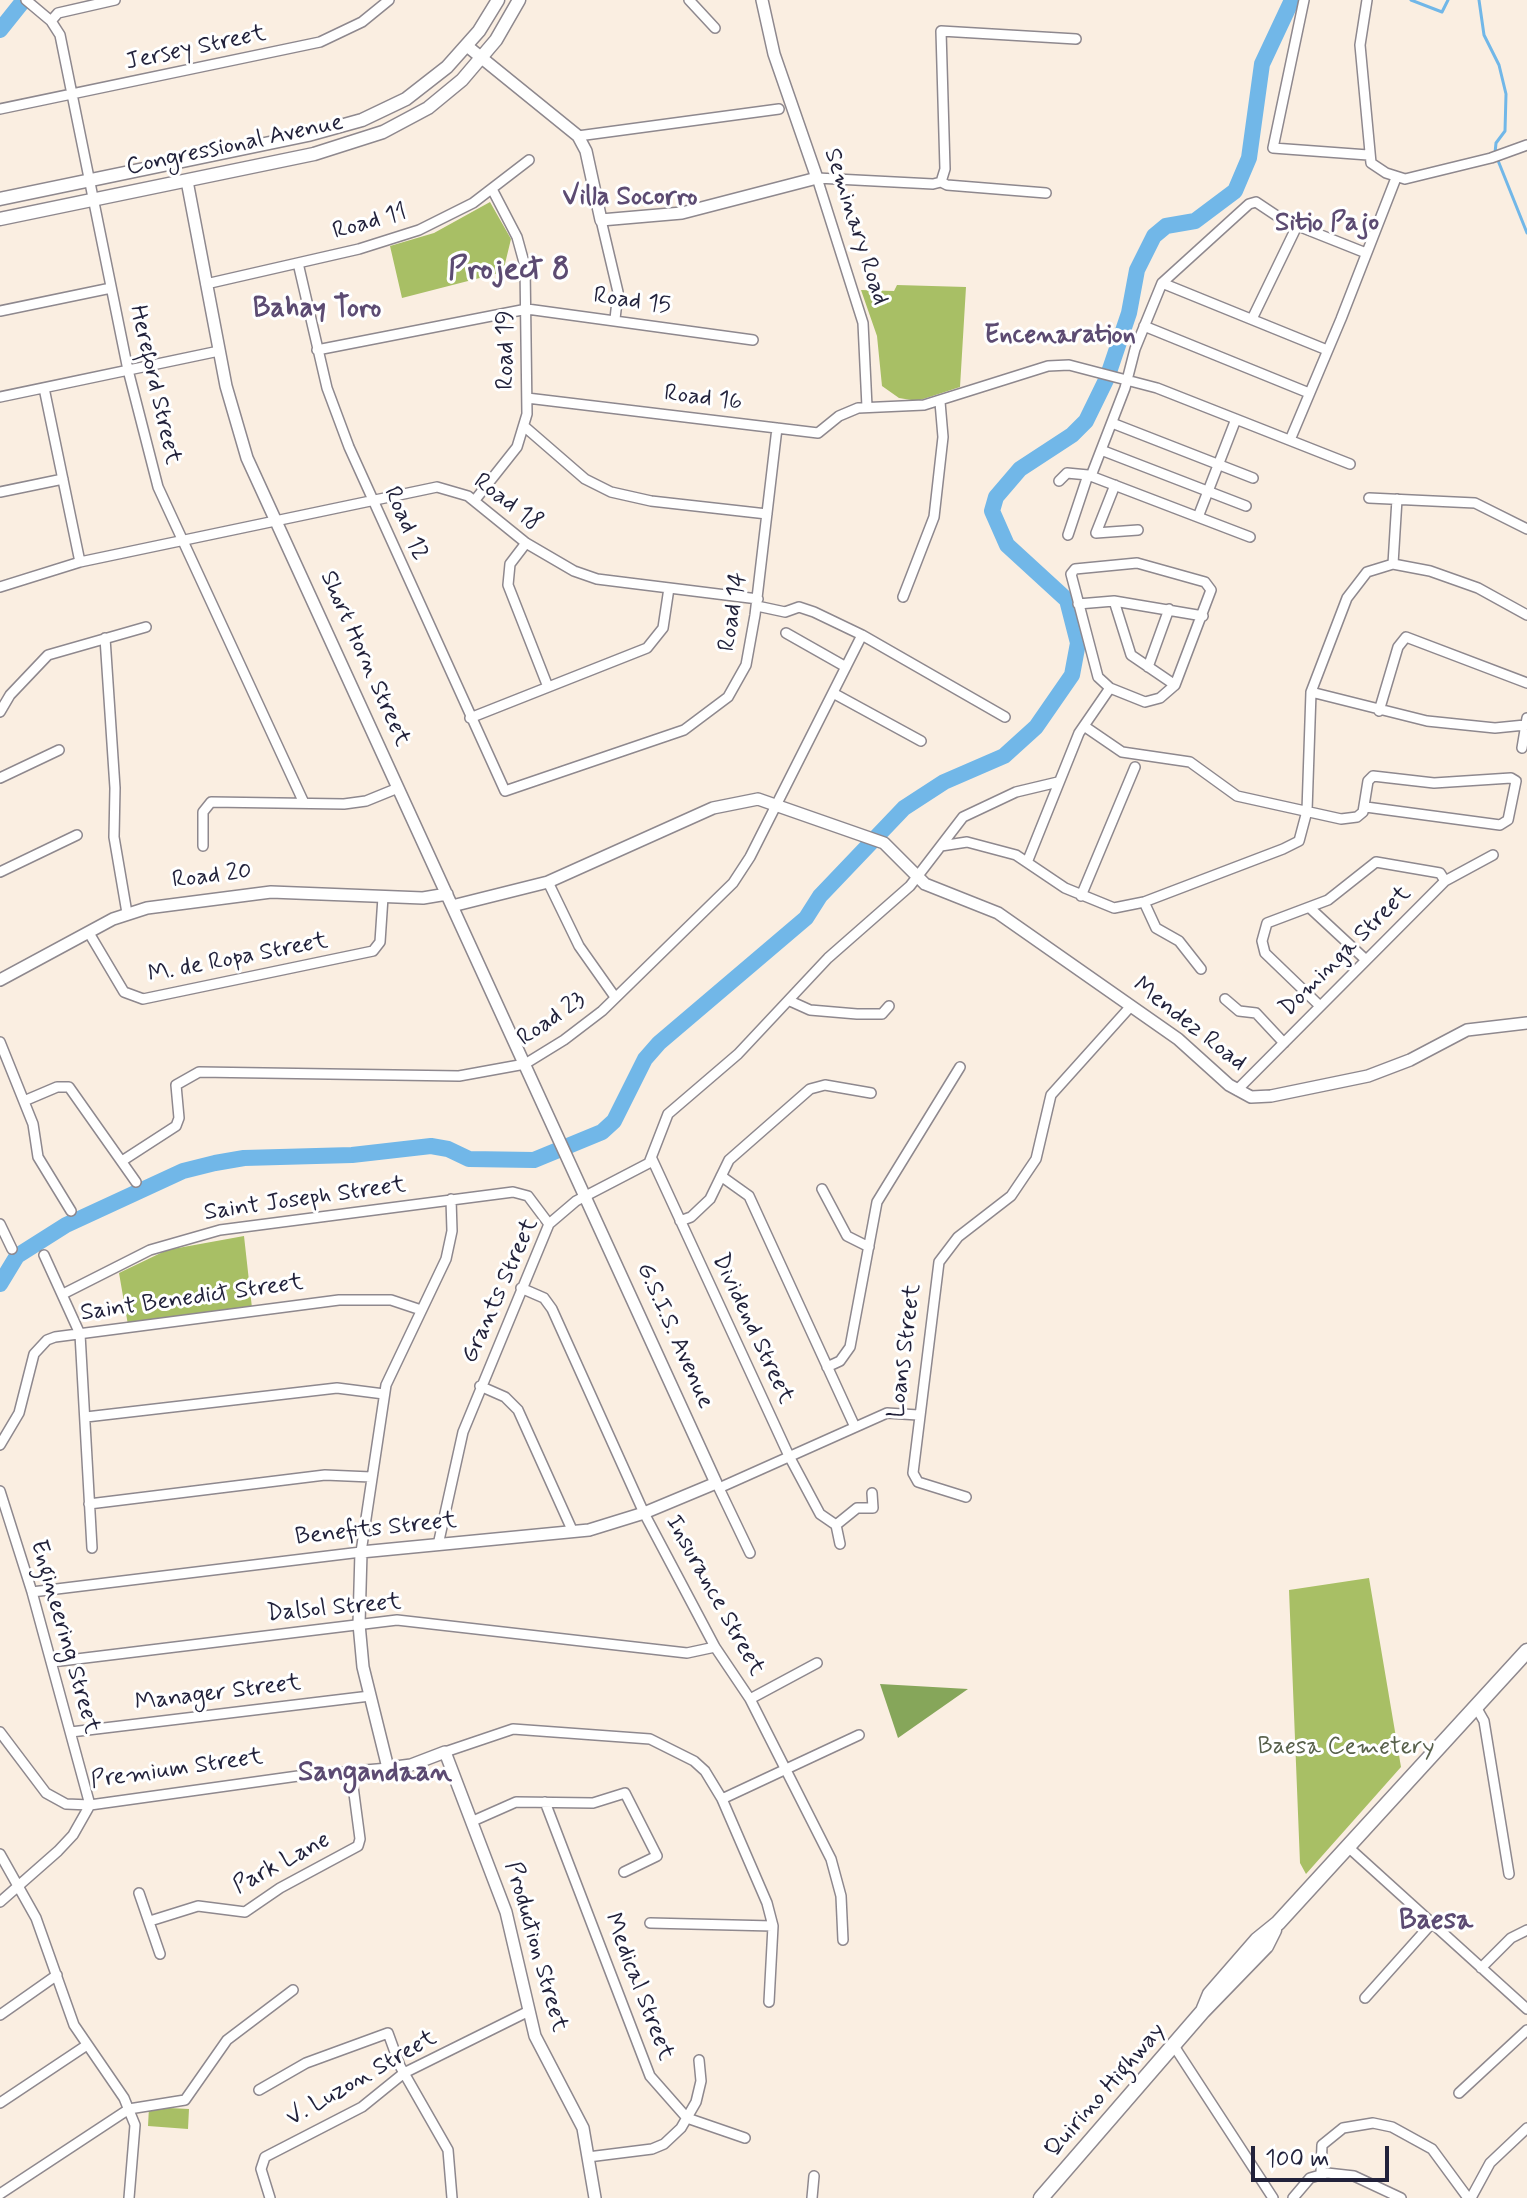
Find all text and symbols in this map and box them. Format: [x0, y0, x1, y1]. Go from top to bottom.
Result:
street label: Jersey Street [123, 20, 269, 78]
street label: Congressional Avenue [124, 109, 346, 183]
street label: Seminary Road [816, 145, 894, 309]
district label: Villa Socorro [563, 183, 697, 215]
street label: Road 11 [330, 199, 410, 247]
district label: Sitio Pajo [1275, 209, 1379, 241]
district label: Project 8 [448, 252, 570, 290]
street label: Road 15 [591, 282, 673, 322]
district label: Bahay Toro [253, 293, 381, 327]
street label: Hereford Street [122, 303, 186, 467]
street label: Road 19 [493, 310, 521, 390]
district label: Encenaration [984, 321, 1136, 353]
street label: Road 16 [662, 380, 744, 418]
street label: Road 18 [467, 468, 547, 538]
street label: Road 12 [376, 483, 434, 565]
street label: Short Horn Street [312, 567, 416, 751]
street label: Road 14 [714, 570, 754, 654]
street label: Road 20 [171, 858, 253, 896]
street label: Dominga Street [1274, 880, 1418, 1024]
street label: M. de Ropa Street [146, 927, 330, 991]
street label: Mendez Road [1127, 972, 1251, 1078]
street label: Road 23 [512, 986, 592, 1054]
street label: Saint Joseph Street [202, 1172, 408, 1228]
street label: Grants Street [456, 1214, 546, 1368]
street label: Dividend Street [705, 1249, 799, 1409]
street label: G.S.I.S. Avenue [629, 1259, 719, 1413]
street label: Saint Benedict Street [79, 1269, 305, 1329]
street label: Loans Street [883, 1282, 929, 1420]
street label: Benefits Street [294, 1507, 458, 1553]
street label: Insurance Street [658, 1511, 770, 1681]
street label: Engineering Street [23, 1537, 105, 1737]
street label: Dalsol Street [265, 1589, 403, 1629]
street label: Manager Street [133, 1670, 303, 1718]
park label: Baesa Cemetery [1257, 1734, 1435, 1762]
street label: Premium Street [89, 1744, 265, 1796]
district label: Sangandaan [298, 1757, 452, 1791]
street label: Park Lane [229, 1826, 335, 1902]
street label: Production Street [497, 1859, 573, 2035]
district label: Baesa [1399, 1905, 1473, 1939]
street label: Medical Street [597, 1909, 679, 2065]
street label: Quirino Highway [1040, 2018, 1172, 2164]
street label: V. Luzon Street [282, 2024, 442, 2134]
scale bar [1255, 2130, 1393, 2180]
text: 100 m [1265, 2144, 1329, 2175]

